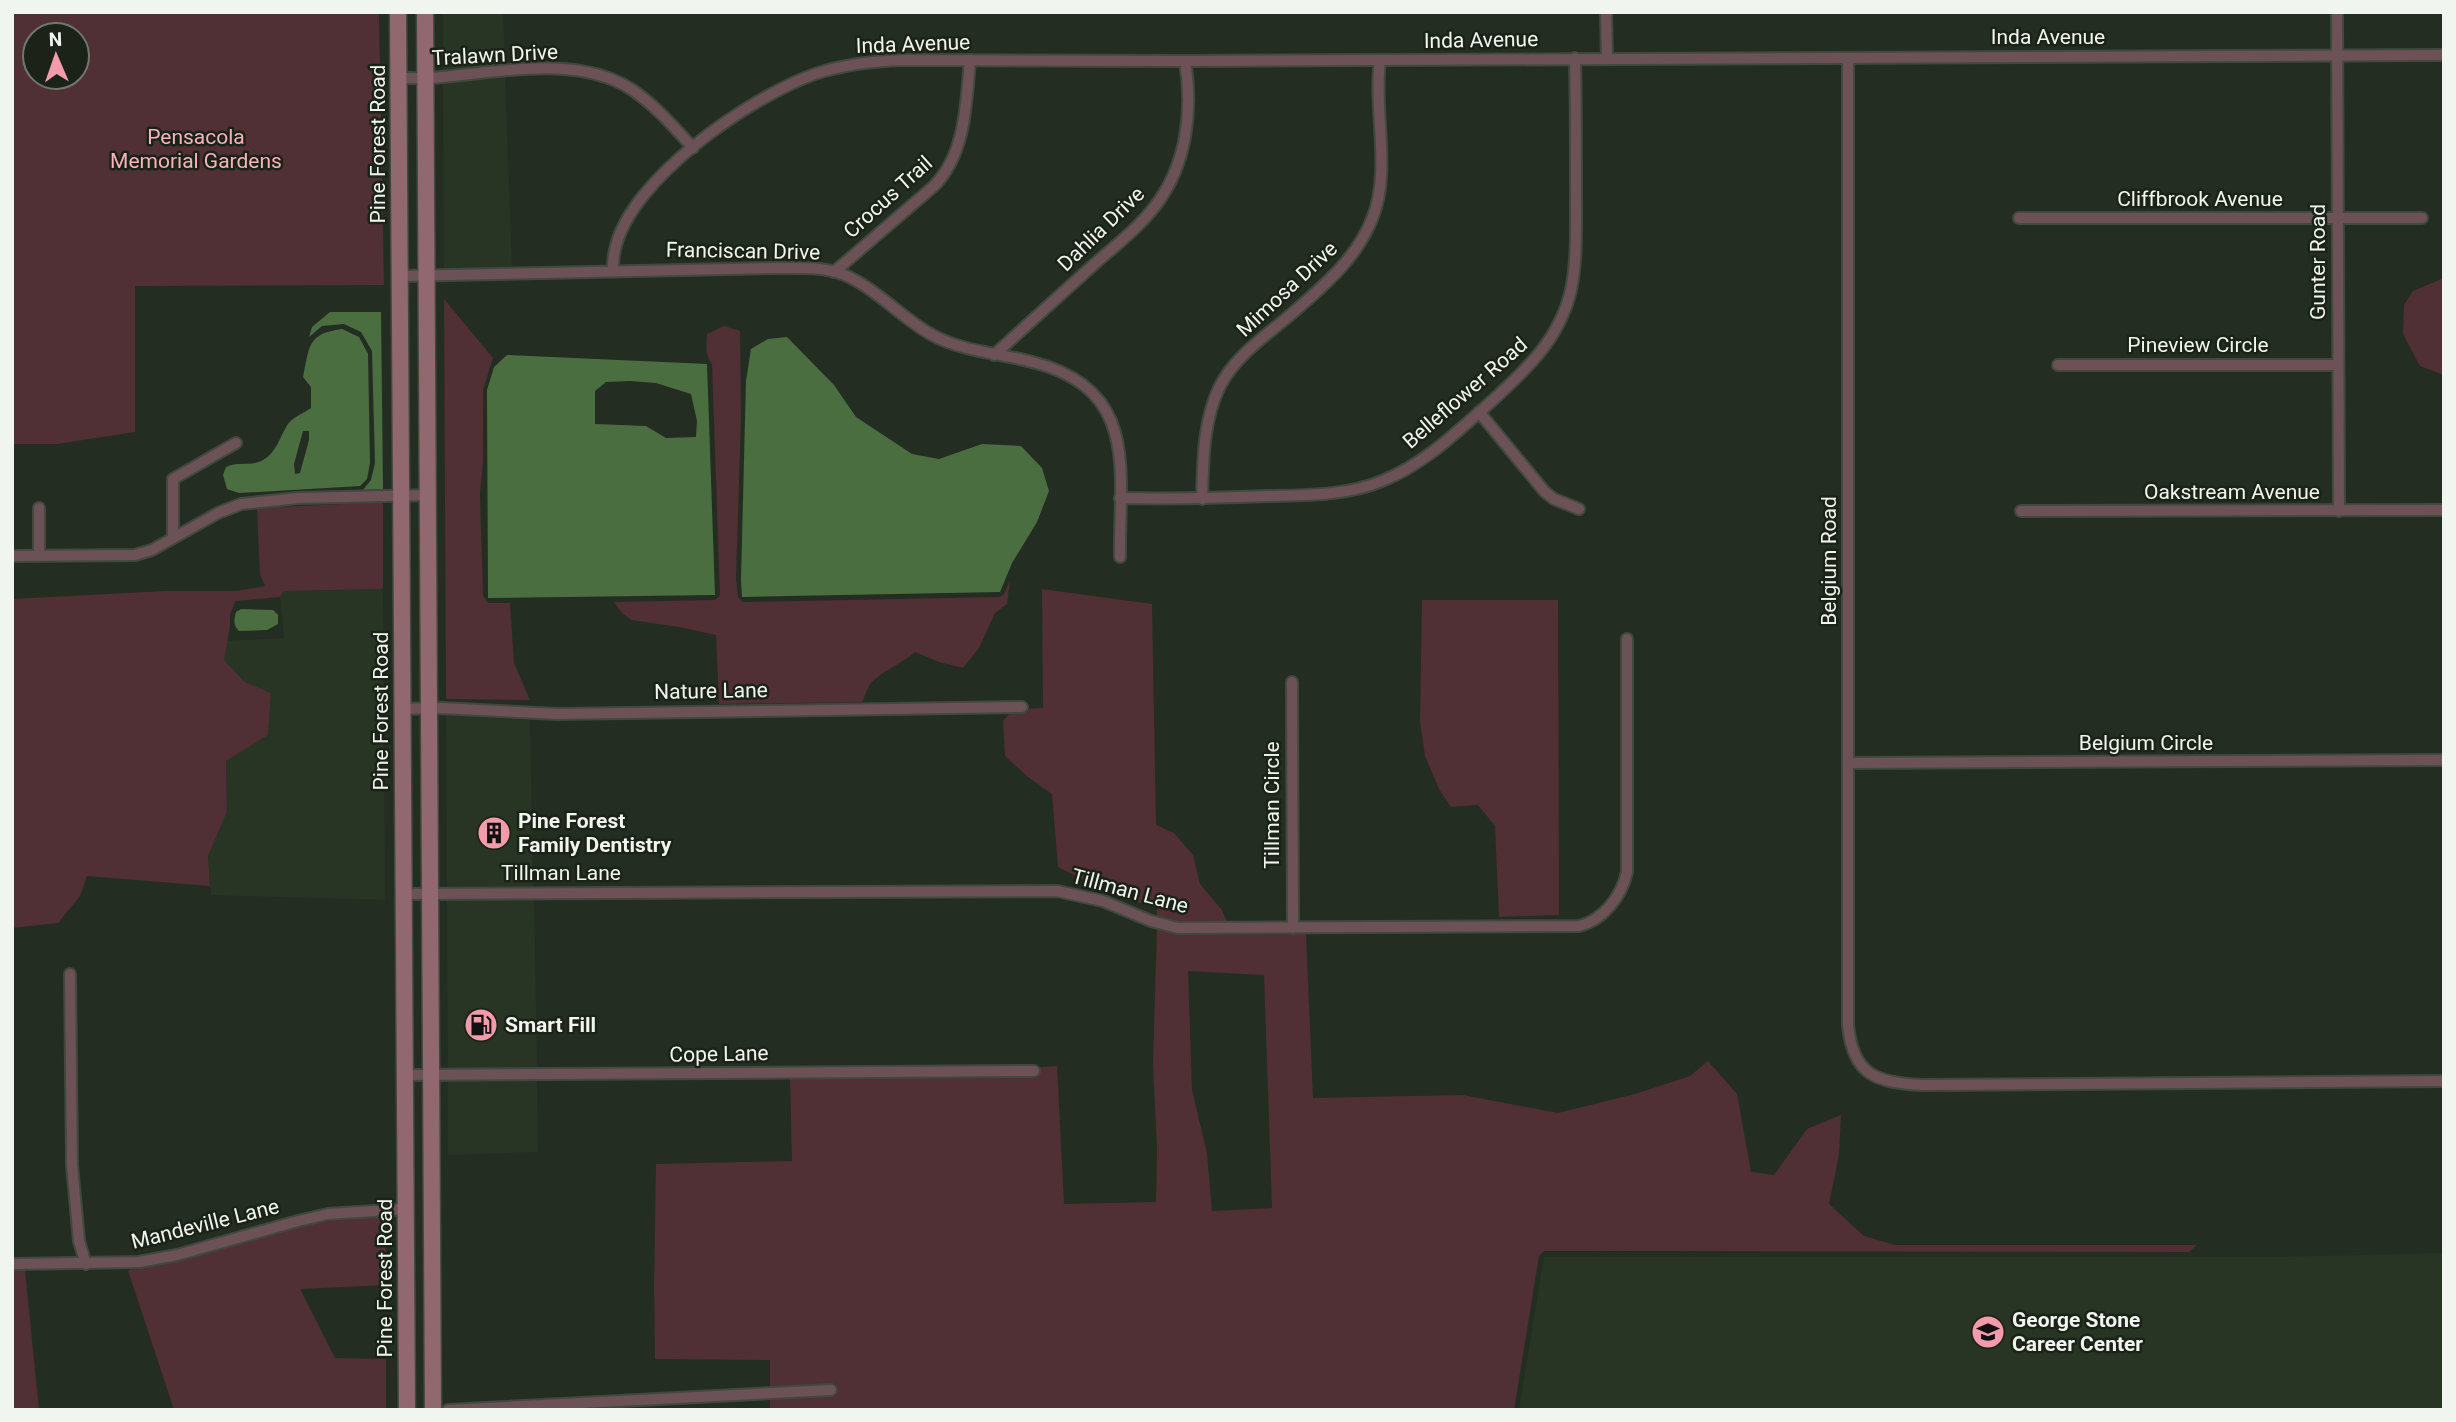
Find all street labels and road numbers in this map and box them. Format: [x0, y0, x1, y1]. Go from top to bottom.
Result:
street label: Inda Avenue [1991, 25, 2105, 49]
street label: Inda Avenue [1424, 27, 1538, 53]
street label: Inda Avenue [855, 30, 971, 58]
street label: Tralawn Drive [431, 40, 559, 70]
street label: Pine Forest Road [366, 65, 390, 223]
street label: Crocus Trail [839, 151, 937, 243]
street label: Dahlia Drive [1053, 182, 1149, 276]
street label: Cliffbrook Avenue [2117, 187, 2283, 211]
street label: Gunter Road [2306, 204, 2330, 320]
street label: Mimosa Drive [1232, 236, 1342, 342]
street label: Franciscan Drive [666, 238, 820, 264]
street label: Belleflower Road [1398, 332, 1532, 454]
street label: Pineview Circle [2127, 333, 2269, 357]
street label: Oakstream Avenue [2144, 480, 2320, 504]
street label: Belgium Road [1817, 496, 1841, 626]
street label: Pine Forest Road [369, 632, 393, 790]
street label: Nature Lane [654, 678, 768, 704]
street label: Belgium Circle [2079, 731, 2213, 755]
street label: Tillman Circle [1260, 741, 1284, 869]
street label: Tillman Lane [501, 861, 621, 885]
street label: Tillman Lane [1069, 864, 1191, 918]
street label: Cope Lane [669, 1041, 769, 1067]
street label: Mandeville Lane [129, 1194, 281, 1254]
street label: Pine Forest Road [373, 1199, 397, 1357]

